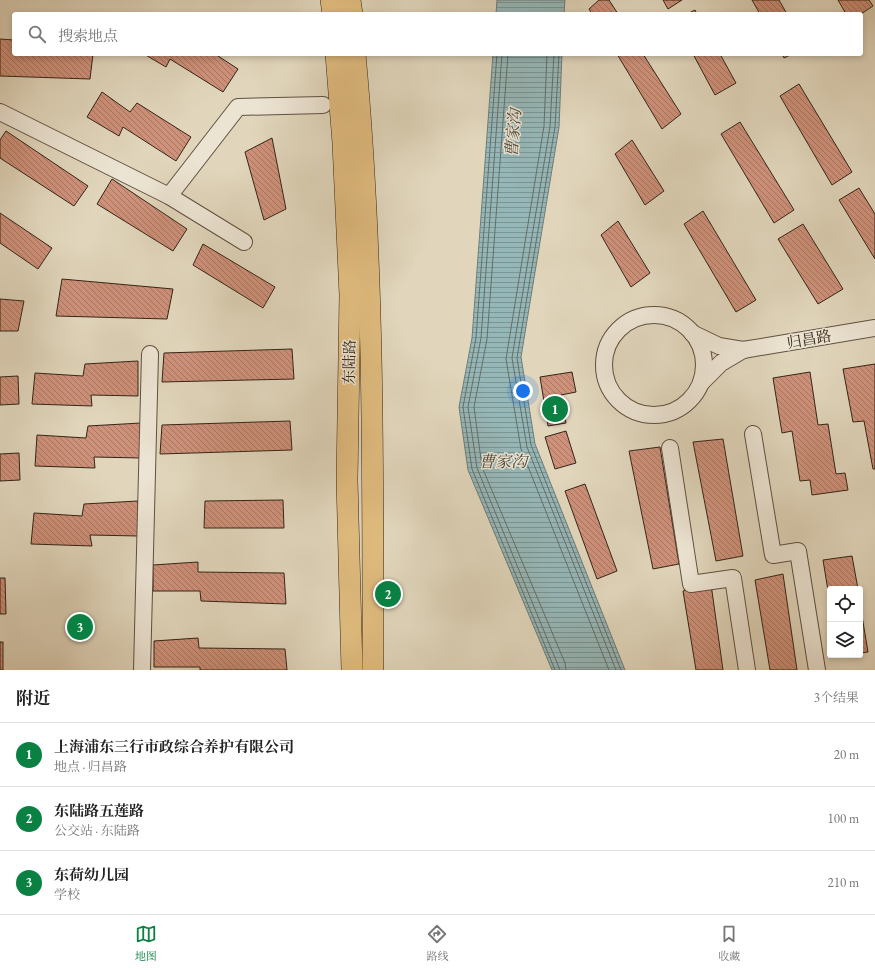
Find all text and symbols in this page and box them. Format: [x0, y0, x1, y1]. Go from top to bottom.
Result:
search box [12, 12, 863, 56]
icon: search [26, 23, 48, 45]
text: 搜索地点 [58, 26, 118, 45]
water label: 曹家沟 [500, 105, 526, 158]
street label: 归昌路 [785, 326, 833, 352]
street label: 东陆路 [339, 339, 359, 385]
your location [513, 381, 533, 401]
pin: 1 [542, 394, 568, 424]
water label: 曹家沟 [479, 451, 530, 472]
pin: 2 [375, 579, 401, 609]
map controls [827, 586, 863, 658]
button: locate [827, 586, 863, 622]
pin: 3 [67, 612, 93, 642]
button: layers [827, 622, 863, 658]
text: 附近 [16, 687, 50, 709]
text: 3个结果 [814, 689, 859, 706]
text: 上海浦东三行市政综合养护有限公司 [54, 737, 294, 756]
text: 1 [26, 746, 32, 763]
text: 20 m [834, 746, 859, 763]
text: 地点 · 归昌路 [54, 758, 127, 775]
text: 东陆路五莲路 [54, 801, 144, 820]
text: 2 [26, 810, 32, 827]
text: 100 m [828, 810, 859, 827]
text: 公交站 · 东陆路 [54, 822, 140, 839]
text: 东荷幼儿园 [54, 865, 129, 884]
text: 3 [26, 874, 32, 891]
text: 210 m [828, 874, 859, 891]
text: 学校 [54, 886, 80, 903]
tab: 地图 [135, 923, 157, 963]
tab: 路线 [426, 923, 448, 963]
tab: 收藏 [718, 923, 740, 963]

